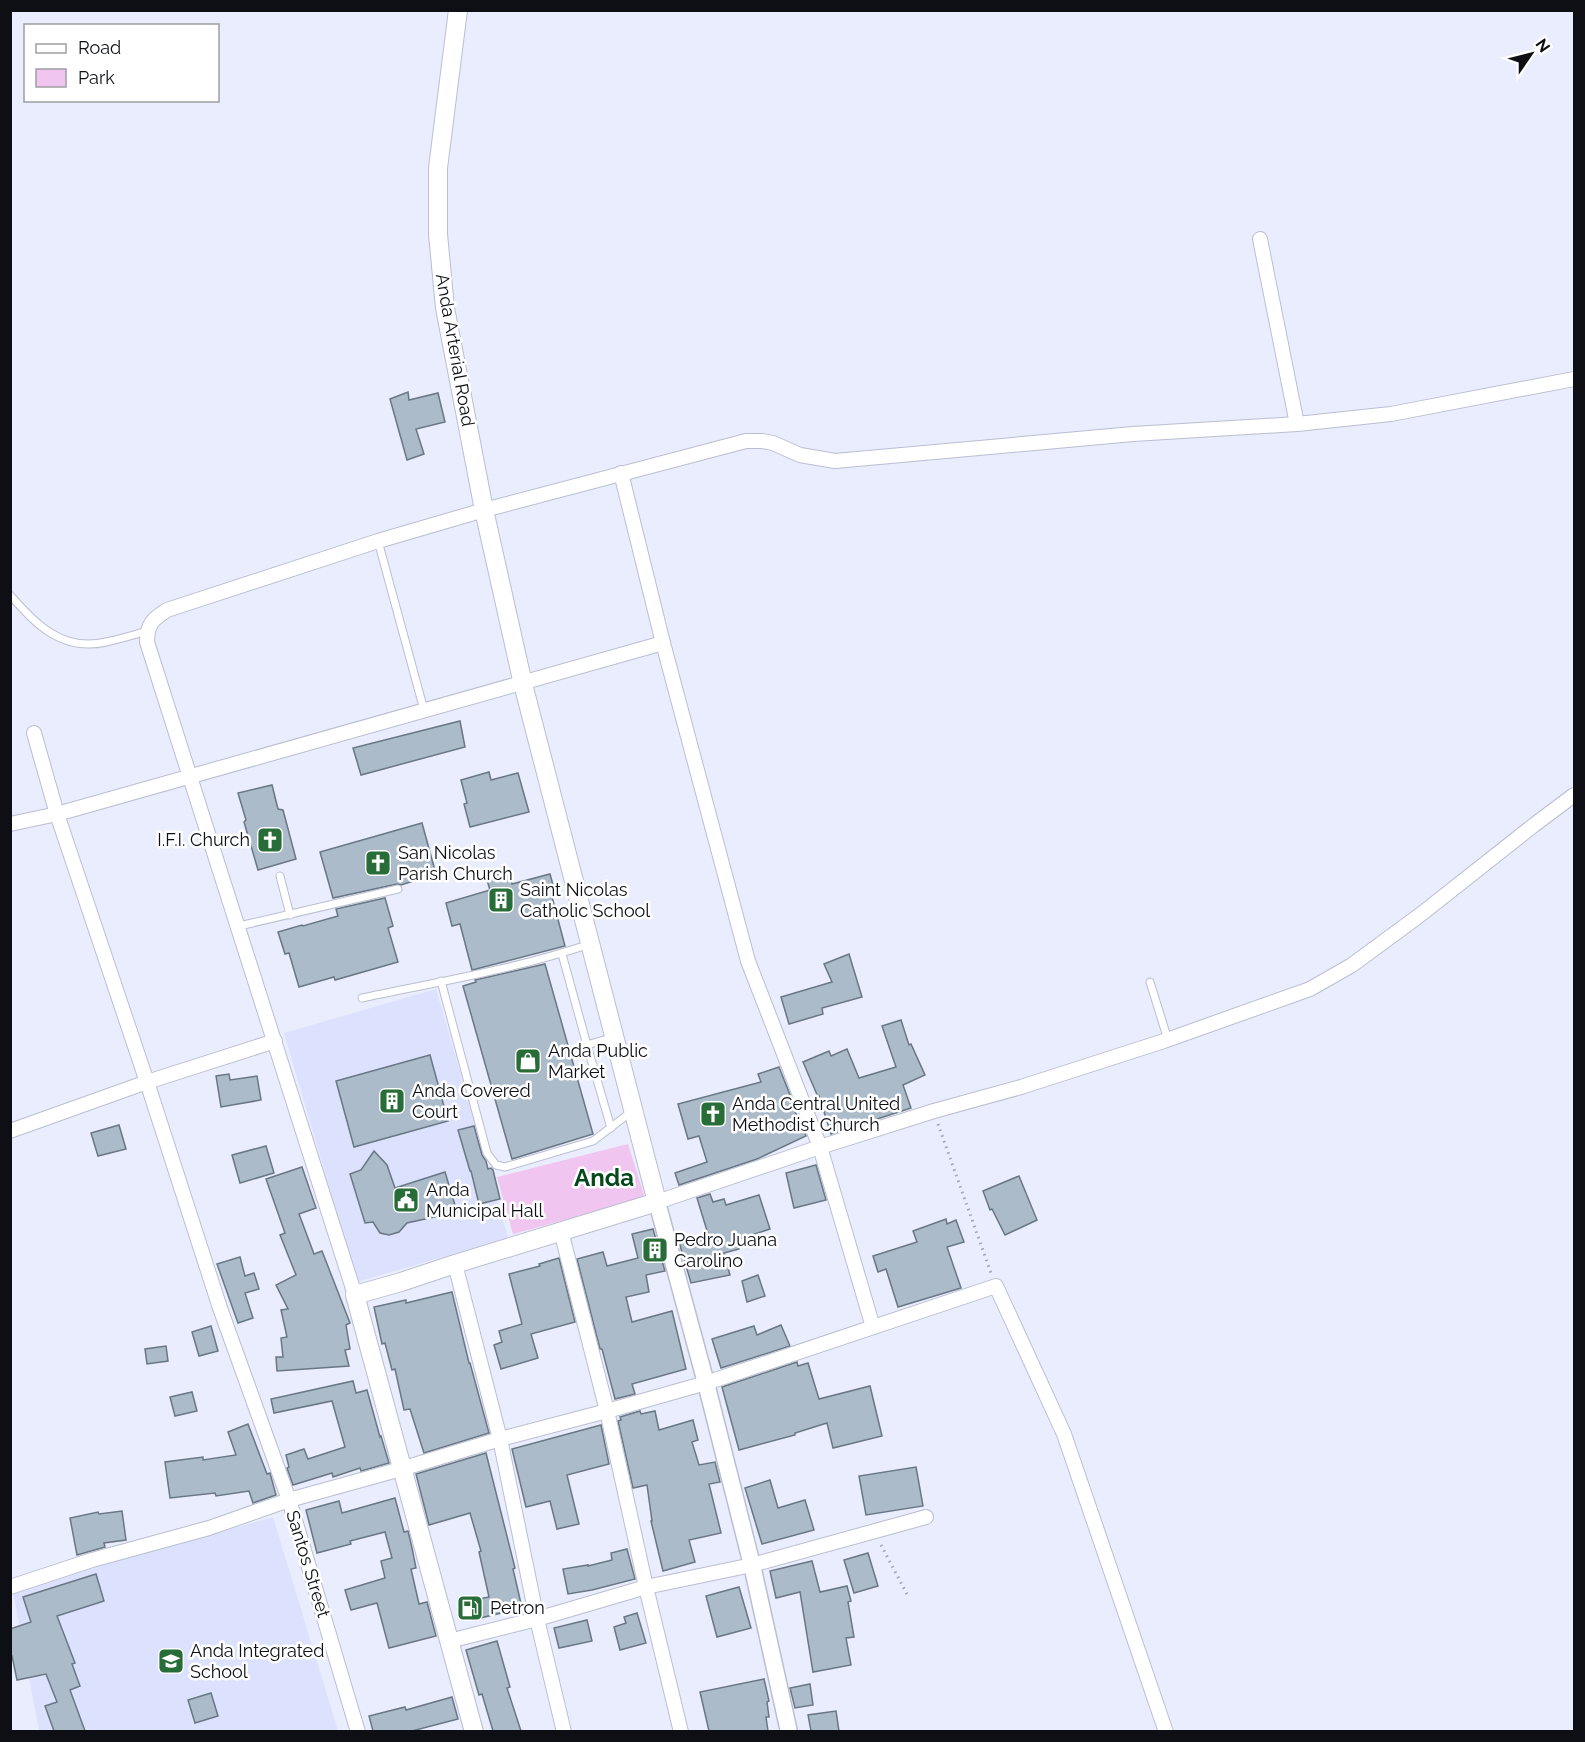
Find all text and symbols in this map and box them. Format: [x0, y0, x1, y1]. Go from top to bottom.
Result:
legend [24, 24, 219, 102]
north arrow [1501, 24, 1561, 84]
text: N [1532, 35, 1554, 56]
text: Road [78, 37, 121, 58]
text: Park [78, 67, 115, 88]
street label: Anda Arterial Road [432, 272, 479, 428]
church icon: I.F.I. Church [255, 825, 285, 855]
place label: I.F.I. Church [157, 829, 250, 850]
place label: San Nicolas Parish Church [398, 842, 513, 884]
church icon: San Nicolas Parish Church [363, 848, 393, 878]
place label: Saint Nicolas Catholic School [520, 879, 650, 921]
building icon: Saint Nicolas Catholic School [486, 885, 516, 915]
place label: Anda Public Market [548, 1040, 648, 1082]
shop icon: Anda Public Market [513, 1046, 543, 1076]
place label: Anda Covered Court [412, 1080, 531, 1122]
building icon: Anda Covered Court [377, 1086, 407, 1116]
place label: Anda Central United Methodist Church [732, 1093, 900, 1135]
church icon: Anda Central United Methodist Church [698, 1099, 728, 1129]
district label: Anda [574, 1163, 634, 1192]
place label: Anda Municipal Hall [426, 1179, 543, 1221]
public building icon: Anda Municipal Hall [391, 1185, 421, 1215]
place label: Pedro Juana Carolino [674, 1229, 777, 1271]
building icon: Pedro Juana Carolino [640, 1235, 670, 1265]
street label: Santos Street [282, 1508, 335, 1620]
fuel station icon: Petron [455, 1593, 485, 1623]
place label: Petron [490, 1597, 545, 1618]
place label: Anda Integrated School [190, 1640, 324, 1682]
school or university icon: Anda Integrated School [156, 1646, 186, 1676]

